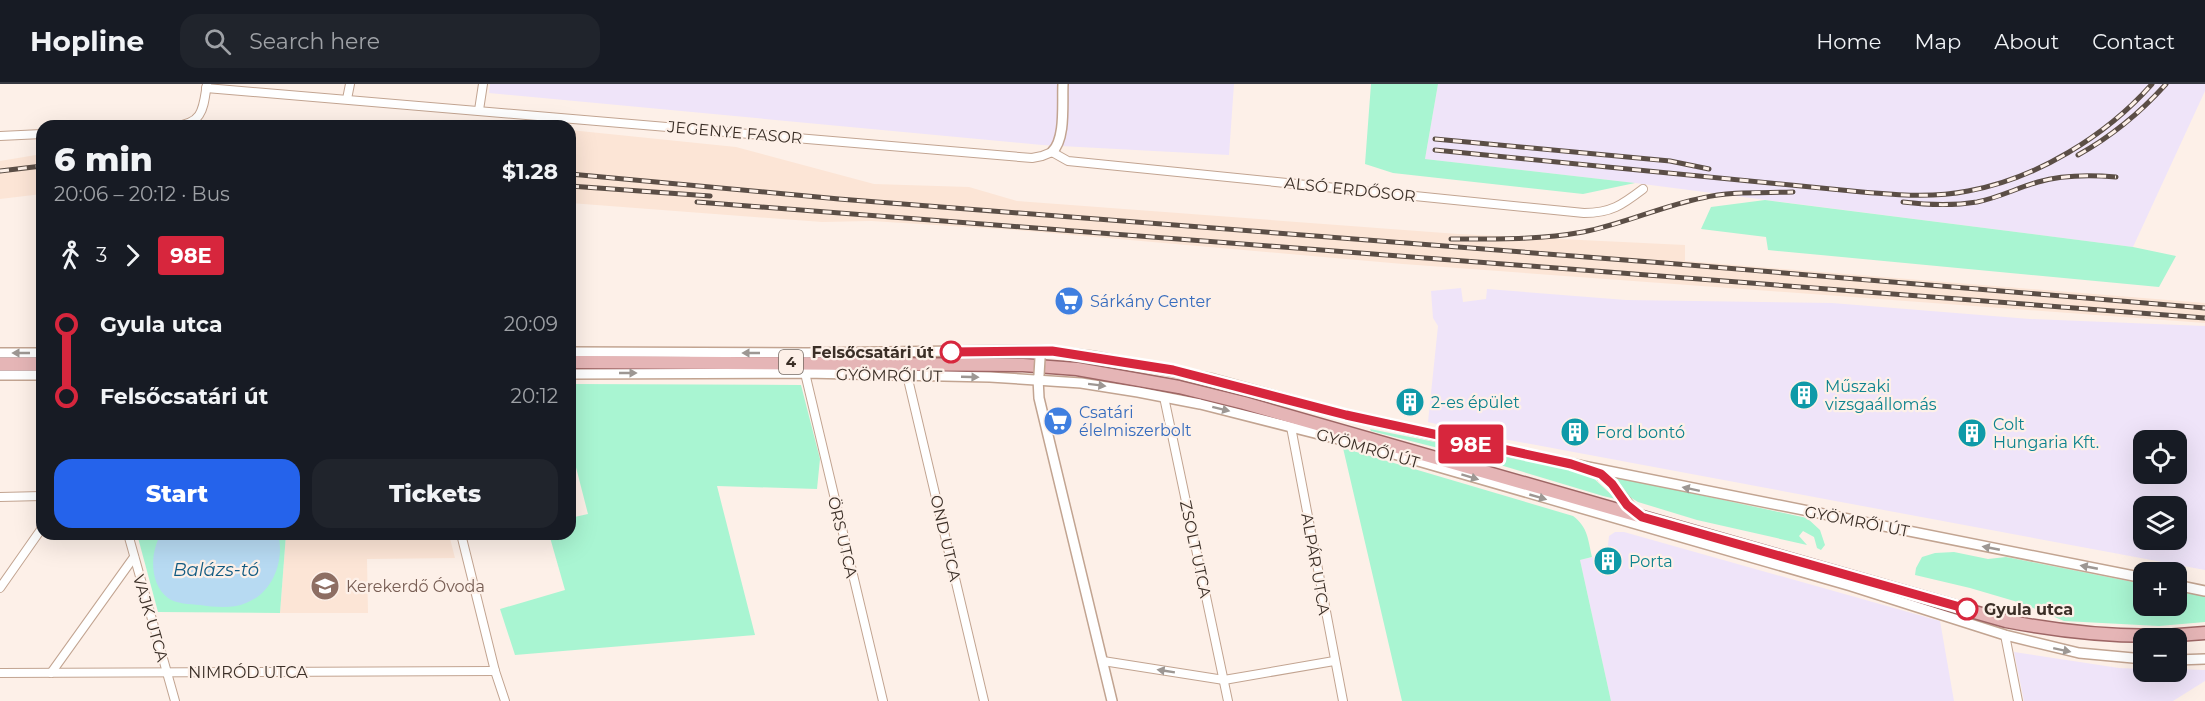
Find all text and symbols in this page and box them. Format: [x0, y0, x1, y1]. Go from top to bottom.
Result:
search box [180, 14, 600, 68]
text: Hopline [30, 24, 144, 58]
icon: search [201, 25, 234, 58]
text: Search here [249, 28, 380, 55]
text: Home [1816, 29, 1881, 54]
text: Map [1914, 29, 1961, 54]
text: About [1994, 29, 2059, 54]
text: Contact [2092, 29, 2175, 54]
street label: JEGENYE FASOR [666, 117, 803, 148]
text: 6 min [54, 139, 153, 179]
text: $1.28 [502, 158, 558, 185]
street label: ALSÓ ERDŐSOR [1283, 172, 1417, 206]
text: 20:06 – 20:12 · Bus [54, 182, 230, 206]
icon: walk [54, 239, 87, 272]
icon: forward [116, 239, 149, 272]
text: 3 [96, 243, 107, 267]
text: 98E [170, 243, 212, 268]
supermarket icon: Sárkány Center [1053, 285, 1085, 317]
place label: Sárkány Center [1090, 292, 1212, 311]
text: Gyula utca [100, 311, 223, 338]
text: 20:09 [504, 312, 558, 336]
marker: Felsőcsatári út [940, 341, 962, 363]
place label: Felsőcsatári út [812, 343, 934, 362]
one-way arrow [11, 348, 30, 358]
one-way arrow [741, 348, 760, 357]
road number: 4 [779, 350, 803, 374]
street label: GYÖMRŐI ÚT [836, 364, 943, 386]
one-way arrow [619, 369, 638, 378]
one-way arrow [961, 372, 980, 381]
place label: Műszaki vizsgaállomás [1825, 377, 1937, 414]
building icon: Műszaki vizsgaállomás [1788, 379, 1820, 411]
one-way arrow [1087, 381, 1106, 390]
text: Felsőcsatári út [100, 383, 268, 410]
text: 20:12 [511, 384, 558, 408]
building icon: 2-es épület [1394, 386, 1426, 418]
place label: 2-es épület [1431, 393, 1520, 412]
place label: Csatári élelmiszerbolt [1079, 403, 1192, 440]
supermarket icon: Csatári élelmiszerbolt [1042, 405, 1074, 437]
one-way arrow [1212, 405, 1230, 415]
place label: Colt Hungaria Kft. [1993, 415, 2099, 452]
building icon: Ford bontó [1559, 416, 1591, 448]
building icon: Colt Hungaria Kft. [1956, 417, 1988, 449]
place label: Ford bontó [1596, 423, 1685, 442]
street label: GYÖMRŐI ÚT [1314, 424, 1423, 473]
line badge: 98E [1436, 424, 1506, 464]
map controls [2133, 430, 2187, 682]
button: locate [2133, 430, 2187, 484]
text: 98E [1450, 432, 1492, 457]
button: Start [54, 459, 300, 528]
button: Tickets [312, 459, 558, 528]
one-way arrow [1461, 473, 1479, 482]
one-way arrow [1682, 483, 1701, 493]
street label: OND UTCA [926, 493, 965, 584]
one-way arrow [1529, 493, 1547, 502]
street label: ÖRS UTCA [824, 494, 862, 580]
button: layers [2133, 496, 2187, 550]
street label: ZSOLT UTCA [1176, 499, 1215, 600]
street label: GYÖMRŐI ÚT [1803, 501, 1912, 541]
street label: ALPÁR UTCA [1297, 512, 1334, 617]
one-way arrow [1982, 542, 2001, 552]
building icon: Porta [1592, 545, 1624, 577]
place label: Porta [1629, 552, 1673, 571]
water label: Balázs-tó [173, 559, 259, 581]
one-way arrow [2079, 562, 2098, 571]
button: + [2133, 562, 2187, 616]
school or university icon: Kerekerdő Óvoda [309, 570, 341, 602]
street label: VAJK UTCA [129, 572, 172, 664]
place label: Kerekerdő Óvoda [346, 577, 485, 596]
marker: Gyula utca [1956, 598, 1978, 620]
place label: Gyula utca [1984, 600, 2073, 619]
button: − [2133, 628, 2187, 682]
one-way arrow [2053, 646, 2072, 655]
street label: NIMRÓD UTCA [188, 663, 308, 682]
one-way arrow [1156, 666, 1175, 675]

